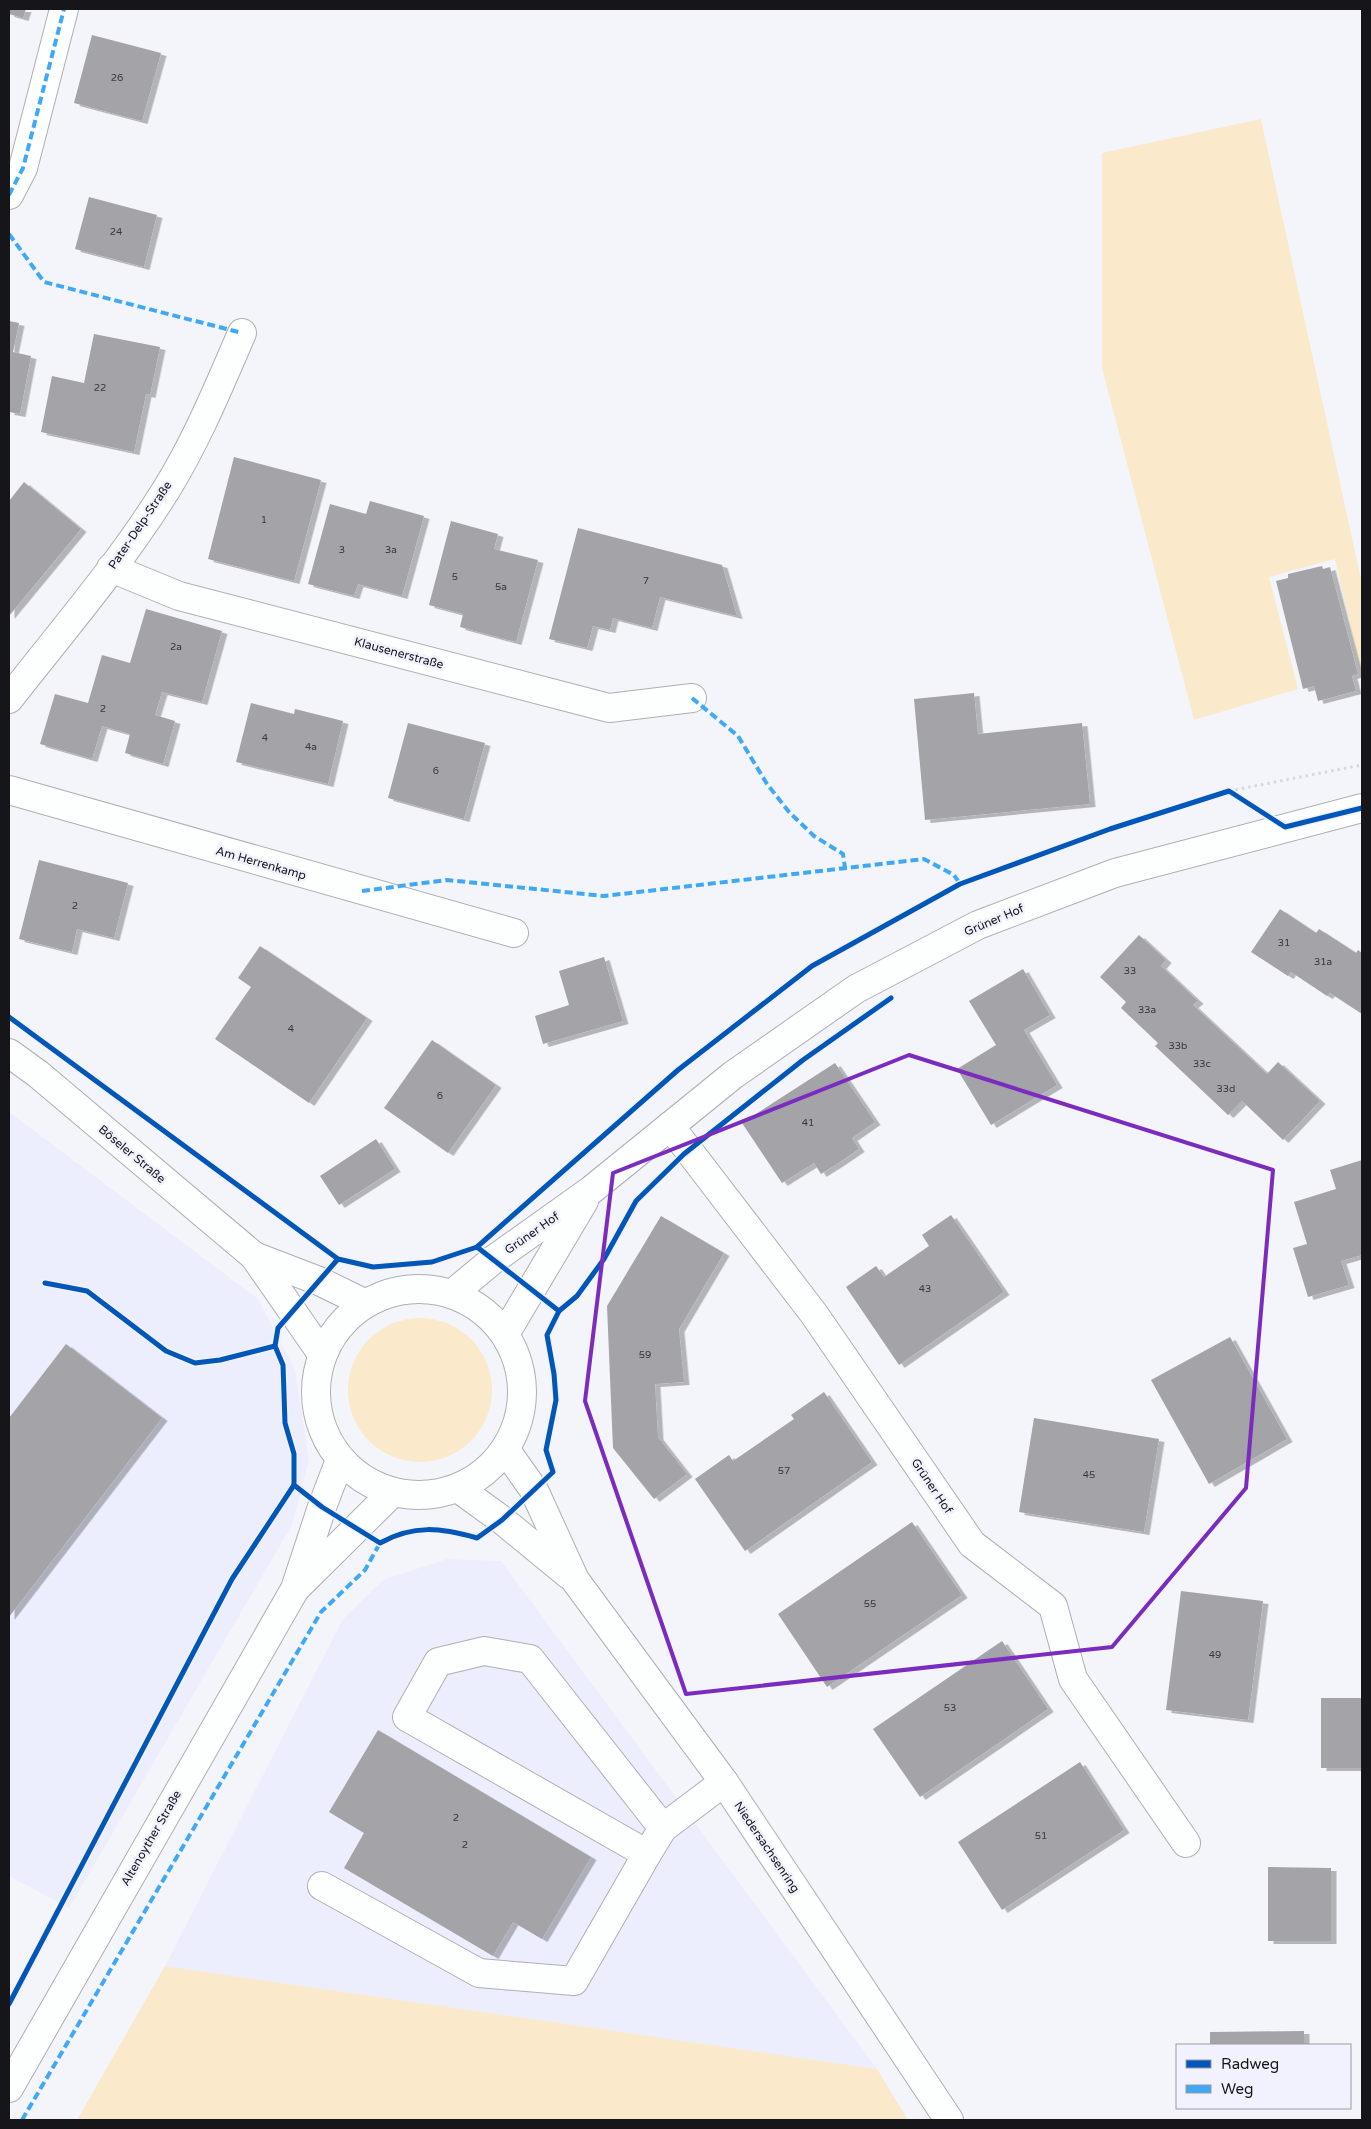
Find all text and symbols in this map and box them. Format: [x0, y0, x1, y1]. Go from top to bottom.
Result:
house number: 26 [111, 72, 123, 84]
house number: 24 [110, 226, 122, 238]
house number: 22 [94, 382, 106, 394]
street label: Pater-Delp-Straße [105, 478, 175, 572]
house number: 1 [261, 514, 267, 526]
house number: 3 [339, 544, 345, 556]
house number: 3a [385, 544, 397, 556]
house number: 5 [452, 571, 458, 583]
house number: 7 [643, 575, 649, 587]
house number: 5a [495, 581, 507, 593]
street label: Klausenerstraße [353, 634, 445, 672]
house number: 2a [170, 641, 182, 653]
house number: 2 [100, 703, 106, 715]
house number: 4 [262, 732, 268, 744]
house number: 4a [305, 741, 317, 753]
house number: 6 [433, 765, 439, 777]
street label: Am Herrenkamp [214, 843, 308, 883]
house number: 2 [72, 900, 78, 912]
street label: Grüner Hof [962, 901, 1026, 939]
house number: 31 [1278, 937, 1290, 949]
house number: 31a [1314, 956, 1332, 968]
house number: 33 [1124, 965, 1136, 977]
house number: 33a [1138, 1004, 1156, 1016]
house number: 4 [288, 1023, 294, 1035]
house number: 33b [1169, 1040, 1187, 1052]
house number: 33c [1193, 1058, 1211, 1070]
house number: 33d [1217, 1083, 1235, 1095]
house number: 6 [437, 1090, 443, 1102]
house number: 41 [802, 1117, 814, 1129]
street label: Böseler Straße [96, 1122, 168, 1186]
street label: Grüner Hof [502, 1209, 562, 1257]
house number: 43 [919, 1283, 931, 1295]
house number: 59 [639, 1349, 651, 1361]
street label: Grüner Hof [908, 1456, 956, 1517]
house number: 57 [778, 1465, 790, 1477]
house number: 45 [1083, 1469, 1095, 1481]
house number: 55 [864, 1598, 876, 1610]
house number: 49 [1209, 1649, 1221, 1661]
house number: 53 [944, 1702, 956, 1714]
street label: Altenoyther Straße [118, 1788, 184, 1888]
street label: Niedersachsenring [731, 1799, 803, 1895]
house number: 2 [453, 1812, 459, 1824]
house number: 51 [1035, 1830, 1047, 1842]
house number: 2 [462, 1839, 468, 1851]
legend [1176, 2044, 1351, 2109]
text: Radweg [1221, 2055, 1279, 2073]
text: Weg [1221, 2080, 1253, 2098]

